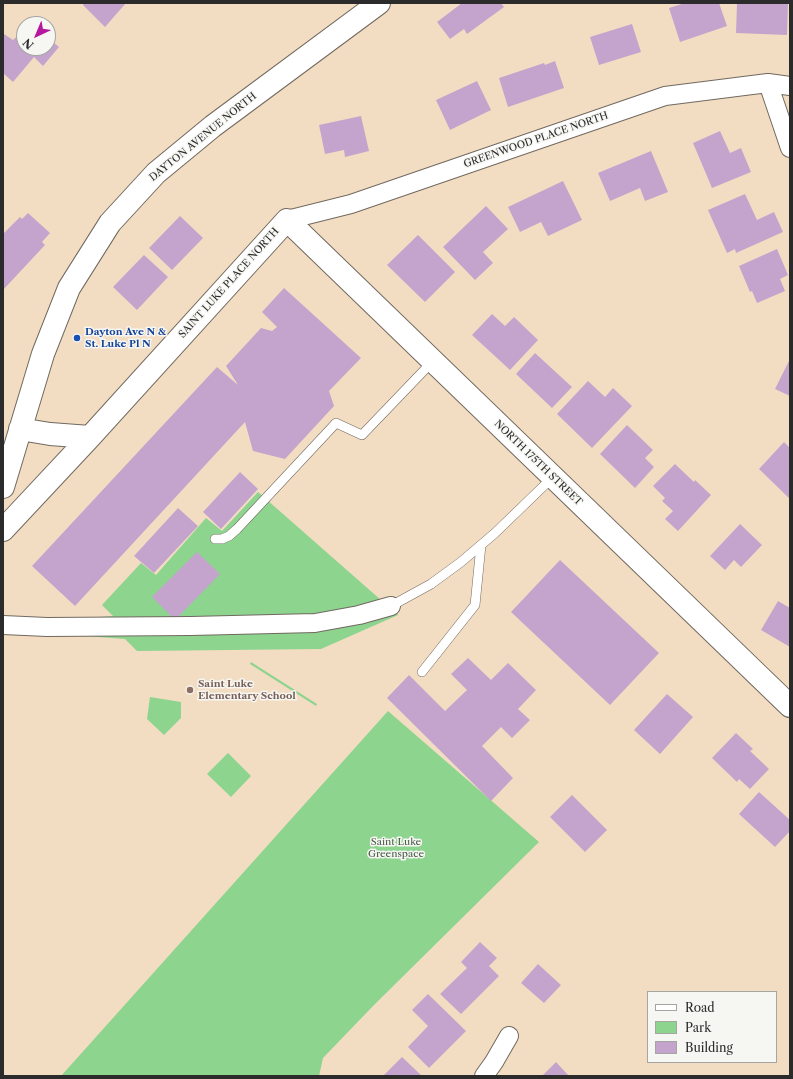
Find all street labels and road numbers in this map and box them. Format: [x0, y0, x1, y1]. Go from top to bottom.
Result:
street label: DAYTON AVENUE NORTH [147, 90, 259, 184]
street label: GREENWOOD PLACE NORTH [462, 110, 610, 170]
street label: SAINT LUKE PLACE NORTH [176, 226, 282, 340]
street label: NORTH 175TH STREET [492, 418, 584, 508]

